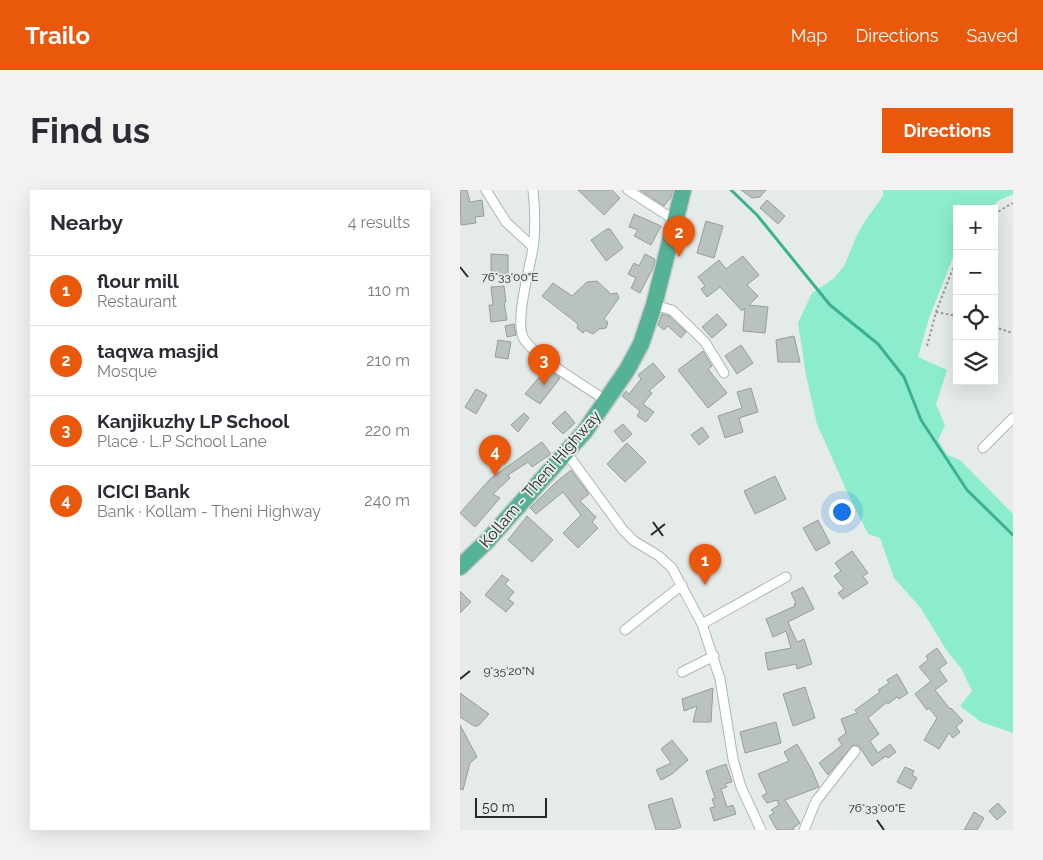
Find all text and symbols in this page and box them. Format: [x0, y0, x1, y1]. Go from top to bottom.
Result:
text: Trailo [25, 21, 90, 50]
text: Map [791, 25, 827, 46]
text: Directions [855, 25, 939, 46]
text: Saved [967, 25, 1018, 46]
button: Directions [882, 108, 1013, 153]
text: Find us [30, 110, 150, 151]
map controls [953, 205, 998, 385]
button: + [953, 205, 998, 250]
text: Nearby [50, 210, 123, 235]
text: 4 results [348, 213, 410, 232]
pin: 2 [663, 216, 695, 257]
button: − [953, 250, 998, 295]
text: flour mill [97, 270, 179, 292]
text: 76°33'00"E [481, 270, 539, 284]
text: 1 [62, 281, 70, 300]
text: 110 m [368, 281, 410, 300]
text: Restaurant [97, 292, 177, 311]
button: locate [953, 295, 998, 340]
text: taqwa masjid [97, 340, 218, 362]
button: layers [953, 340, 998, 385]
pin: 3 [528, 344, 560, 385]
text: 2 [61, 351, 71, 370]
text: 210 m [366, 351, 410, 370]
text: Mosque [97, 362, 157, 381]
street label: Kollam - Theni Highway [475, 406, 605, 551]
text: Kanjikuzhy LP School [97, 410, 289, 432]
text: 3 [62, 421, 70, 440]
text: 220 m [365, 421, 410, 440]
text: Place · L.P School Lane [97, 432, 267, 451]
pin: 4 [479, 435, 511, 476]
text: ICICI Bank [97, 480, 190, 502]
text: 4 [61, 491, 71, 510]
text: 240 m [364, 491, 410, 510]
your location [829, 499, 855, 525]
text: Bank · Kollam - Theni Highway [97, 502, 321, 521]
pin: 1 [689, 544, 721, 585]
text: 9°35'20"N [483, 664, 535, 678]
scale bar [475, 795, 548, 818]
text: 50 m [482, 799, 515, 815]
text: 76°33'00"E [848, 801, 906, 815]

